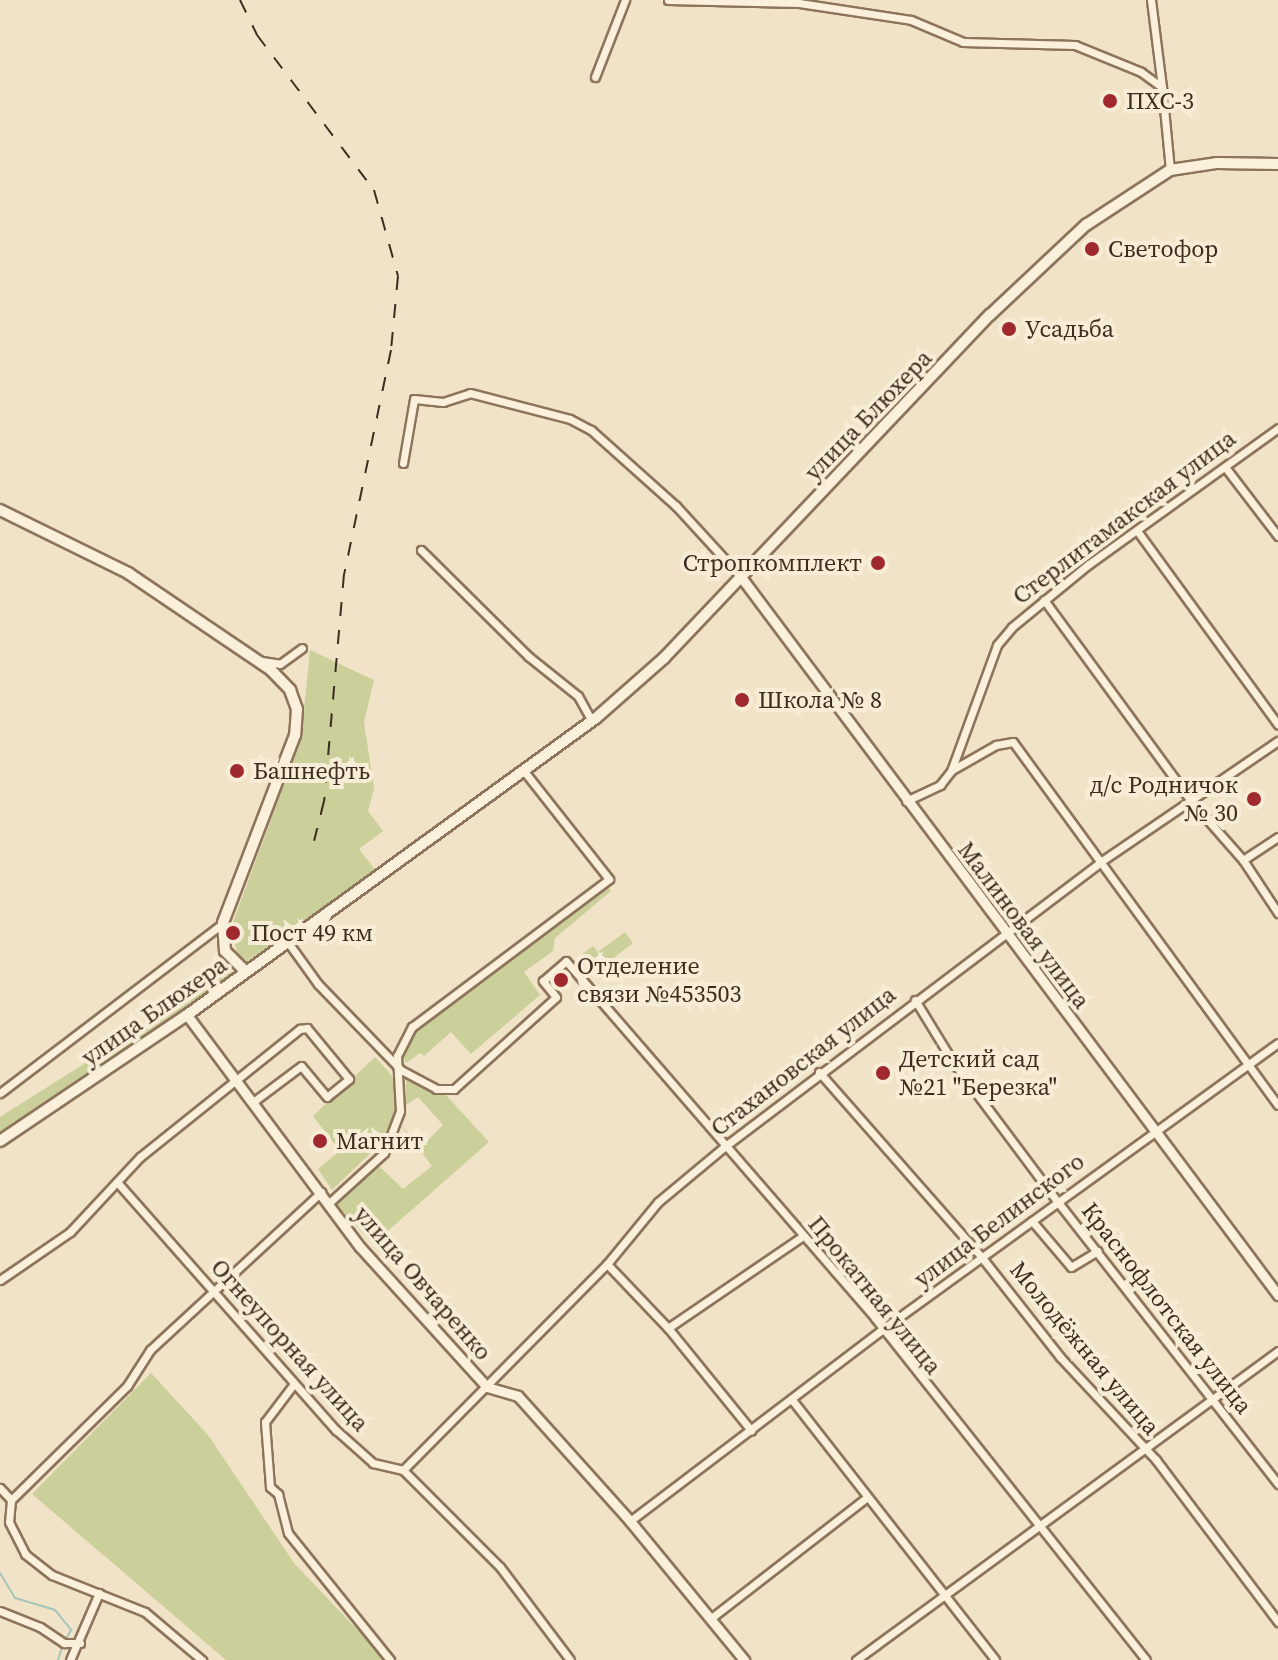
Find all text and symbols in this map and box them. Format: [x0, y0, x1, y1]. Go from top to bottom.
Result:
place label: ПХС-3 [1126, 87, 1194, 115]
marker: ПХС-3 [1101, 92, 1119, 110]
place label: Светофор [1108, 235, 1218, 263]
marker: Светофор [1083, 240, 1101, 258]
place label: Усадьба [1025, 315, 1114, 343]
marker: Усадьба [1000, 320, 1018, 338]
street label: улица Блюхера [798, 344, 938, 486]
street label: Стерлитамакская улица [1007, 424, 1241, 610]
place label: Стропкомплект [683, 549, 862, 577]
marker: Стропкомплект [869, 554, 887, 572]
place label: Школа № 8 [758, 686, 882, 714]
marker: Школа № 8 [733, 691, 751, 709]
place label: Башнефть [253, 757, 370, 785]
marker: Башнефть [228, 762, 246, 780]
place label: д/с Родничок № 30 [1090, 771, 1238, 827]
marker: д/с Родничок № 30 [1245, 790, 1263, 808]
street label: Малиновая улица [952, 836, 1096, 1014]
place label: Пост 49 км [251, 919, 373, 947]
marker: Пост 49 км [222, 922, 244, 944]
street label: улица Блюхера [76, 950, 232, 1072]
place label: Отделение связи №453503 [577, 952, 741, 1008]
marker: Отделение связи №453503 [552, 971, 570, 989]
street label: Стахановская улица [705, 980, 901, 1142]
place label: Детский сад №21 "Березка" [899, 1045, 1057, 1101]
marker: Детский сад №21 "Березка" [874, 1064, 892, 1082]
place label: Магнит [336, 1127, 423, 1155]
marker: Магнит [311, 1132, 329, 1150]
street label: улица Белинского [908, 1147, 1090, 1293]
street label: Краснофлотская улица [1076, 1197, 1258, 1419]
street label: улица Овчаренко [348, 1200, 498, 1366]
street label: Прокатная улица [802, 1210, 948, 1380]
street label: Огнеупорная улица [205, 1253, 375, 1437]
street label: Молодёжная улица [1004, 1255, 1166, 1441]

